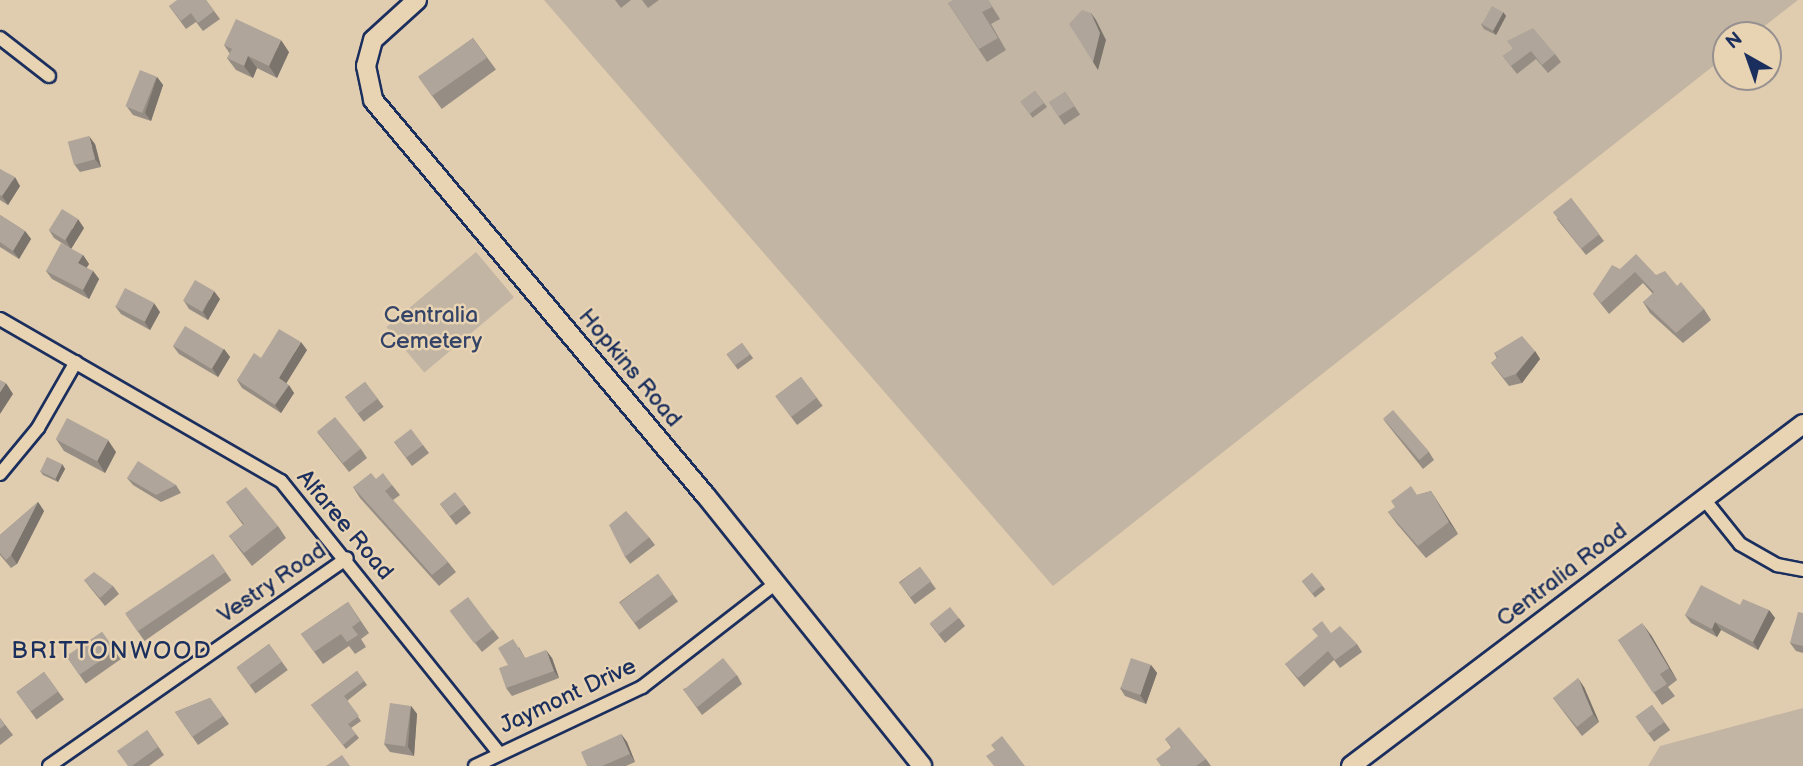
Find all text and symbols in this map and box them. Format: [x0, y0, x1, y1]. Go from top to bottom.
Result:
north arrow [1712, 21, 1782, 91]
text: N [1722, 28, 1747, 54]
park label: Centralia Cemetery [380, 301, 482, 355]
street label: Hopkins Road [572, 303, 688, 433]
street label: Alfaree Road [291, 464, 399, 586]
street label: Centralia Road [1491, 517, 1633, 633]
street label: Vestry Road [212, 536, 332, 630]
district label: BRITTONWOOD [13, 637, 211, 665]
street label: Jaymont Drive [495, 652, 641, 740]

